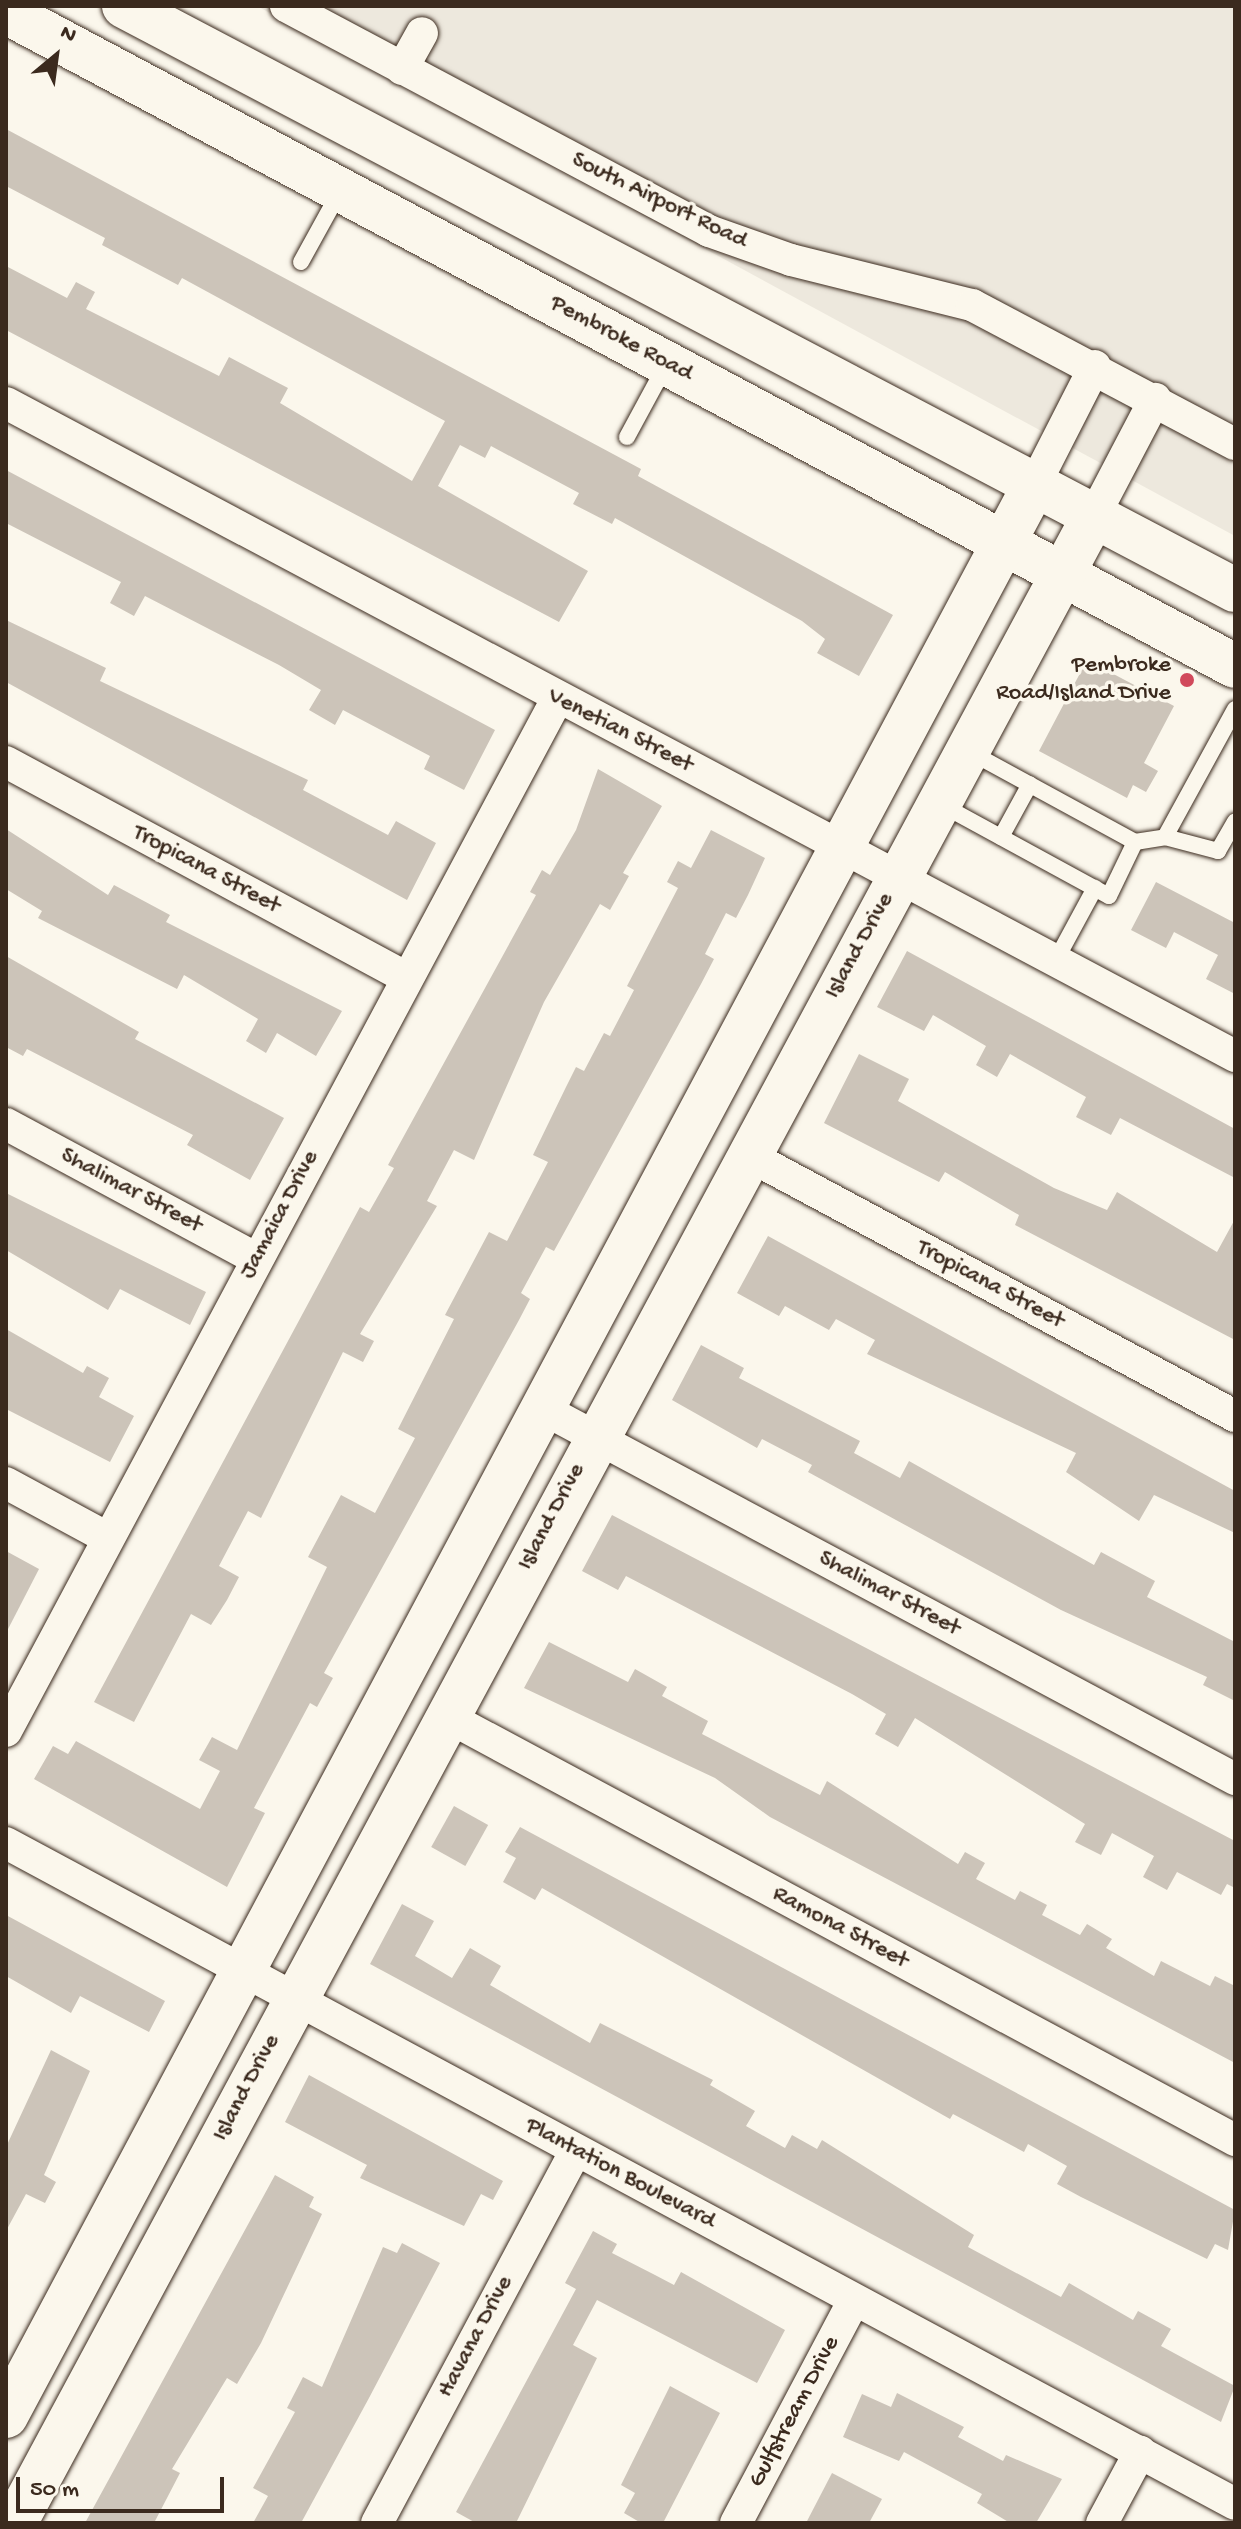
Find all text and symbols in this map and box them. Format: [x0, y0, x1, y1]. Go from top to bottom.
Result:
north arrow [16, 16, 96, 96]
text: N [55, 20, 80, 50]
street label: South Airport Road [567, 146, 751, 256]
street label: Pembroke Road [545, 289, 697, 389]
place label: Pembroke Road/Island Drive [996, 652, 1171, 708]
marker: Pembroke Road/Island Drive [1178, 671, 1196, 689]
street label: Venetian Street [543, 682, 697, 780]
street label: Tropicana Street [127, 819, 285, 921]
street label: Island Drive [819, 888, 901, 1004]
street label: Shalimar Street [55, 1142, 207, 1240]
street label: Jamaica Drive [234, 1146, 326, 1284]
street label: Tropicana Street [911, 1234, 1069, 1336]
street label: Island Drive [512, 1459, 592, 1575]
street label: Shalimar Street [813, 1545, 965, 1643]
street label: Ramona Street [767, 1880, 913, 1976]
street label: Island Drive [207, 2030, 287, 2146]
street label: Plantation Boulevard [520, 2112, 720, 2236]
street label: Havana Drive [432, 2271, 520, 2403]
street label: Gulfstream Drive [743, 2332, 847, 2492]
scale bar [20, 2461, 228, 2511]
text: 50 m [30, 2476, 79, 2505]

